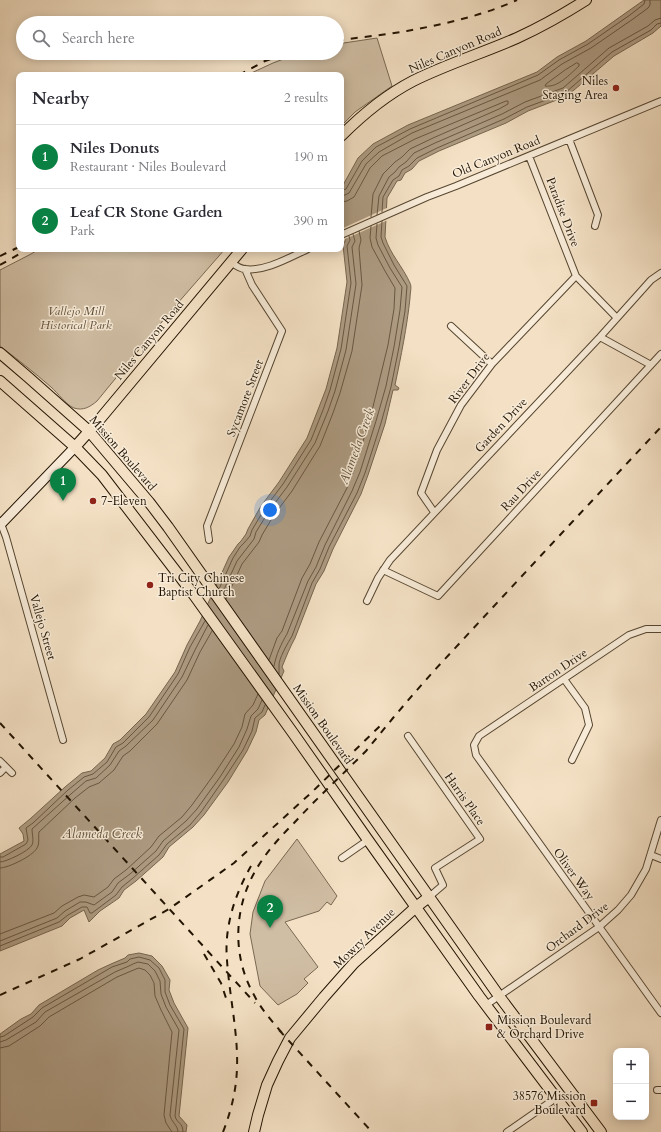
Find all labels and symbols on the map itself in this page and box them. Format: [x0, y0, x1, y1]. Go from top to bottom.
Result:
street label: Niles Canyon Road [406, 23, 505, 77]
place label: Niles Staging Area [543, 73, 609, 103]
marker: Niles Staging Area [611, 83, 621, 93]
street label: Old Canyon Road [450, 132, 543, 182]
street label: Paradise Drive [542, 175, 584, 249]
street label: Niles Canyon Road [111, 296, 188, 383]
park label: Vallejo Mill Historical Park [40, 303, 112, 333]
street label: River Drive [445, 349, 493, 407]
street label: Sycamore Street [223, 357, 267, 439]
street label: Garden Drive [471, 394, 531, 456]
water label: Alameda Creek [334, 405, 379, 488]
street label: Mission Boulevard [86, 412, 160, 494]
street label: Rau Drive [497, 465, 545, 515]
pin: 1 [50, 468, 76, 501]
place label: 7-Eleven [101, 493, 147, 509]
marker: 7-Eleven [88, 496, 98, 506]
your location [260, 500, 280, 520]
place label: Tri City Chinese Baptist Church [158, 570, 245, 600]
marker: Tri City Chinese Baptist Church [145, 580, 155, 590]
street label: Vallejo Street [26, 592, 60, 662]
street label: Barton Drive [526, 645, 590, 695]
street label: Mission Boulevard [289, 681, 357, 768]
street label: Harris Place [441, 769, 489, 829]
water label: Alameda Creek [61, 825, 143, 843]
street label: Oliver Way [550, 845, 599, 904]
pin: 2 [257, 895, 283, 928]
street label: Orchard Drive [542, 898, 612, 956]
street label: Mowry Avenue [330, 904, 398, 972]
place label: Mission Boulevard & Orchard Drive [497, 1012, 592, 1042]
marker: Mission Boulevard & Orchard Drive [484, 1022, 494, 1032]
place label: 38576 Mission Boulevard [513, 1088, 587, 1118]
marker: 38576 Mission Boulevard [589, 1098, 599, 1108]

